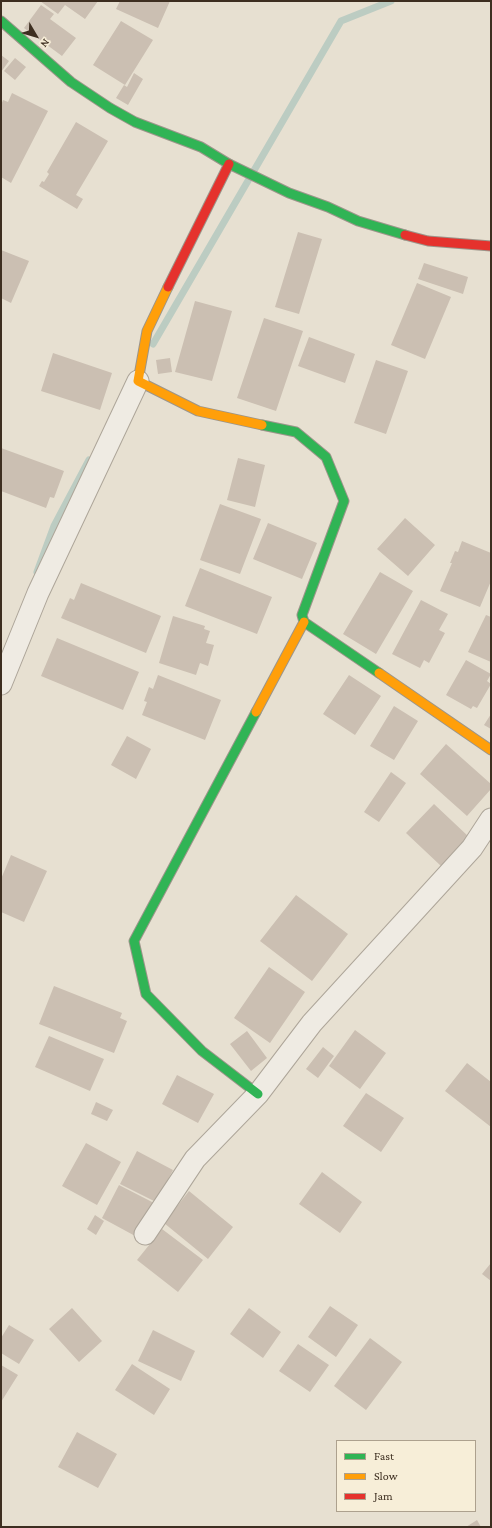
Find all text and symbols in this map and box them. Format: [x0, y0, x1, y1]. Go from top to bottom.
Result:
north arrow [16, 16, 56, 56]
text: N [38, 37, 52, 50]
legend [336, 1440, 476, 1512]
text: Fast [374, 1449, 394, 1463]
text: Slow [374, 1469, 398, 1483]
text: Jam [374, 1489, 393, 1503]

